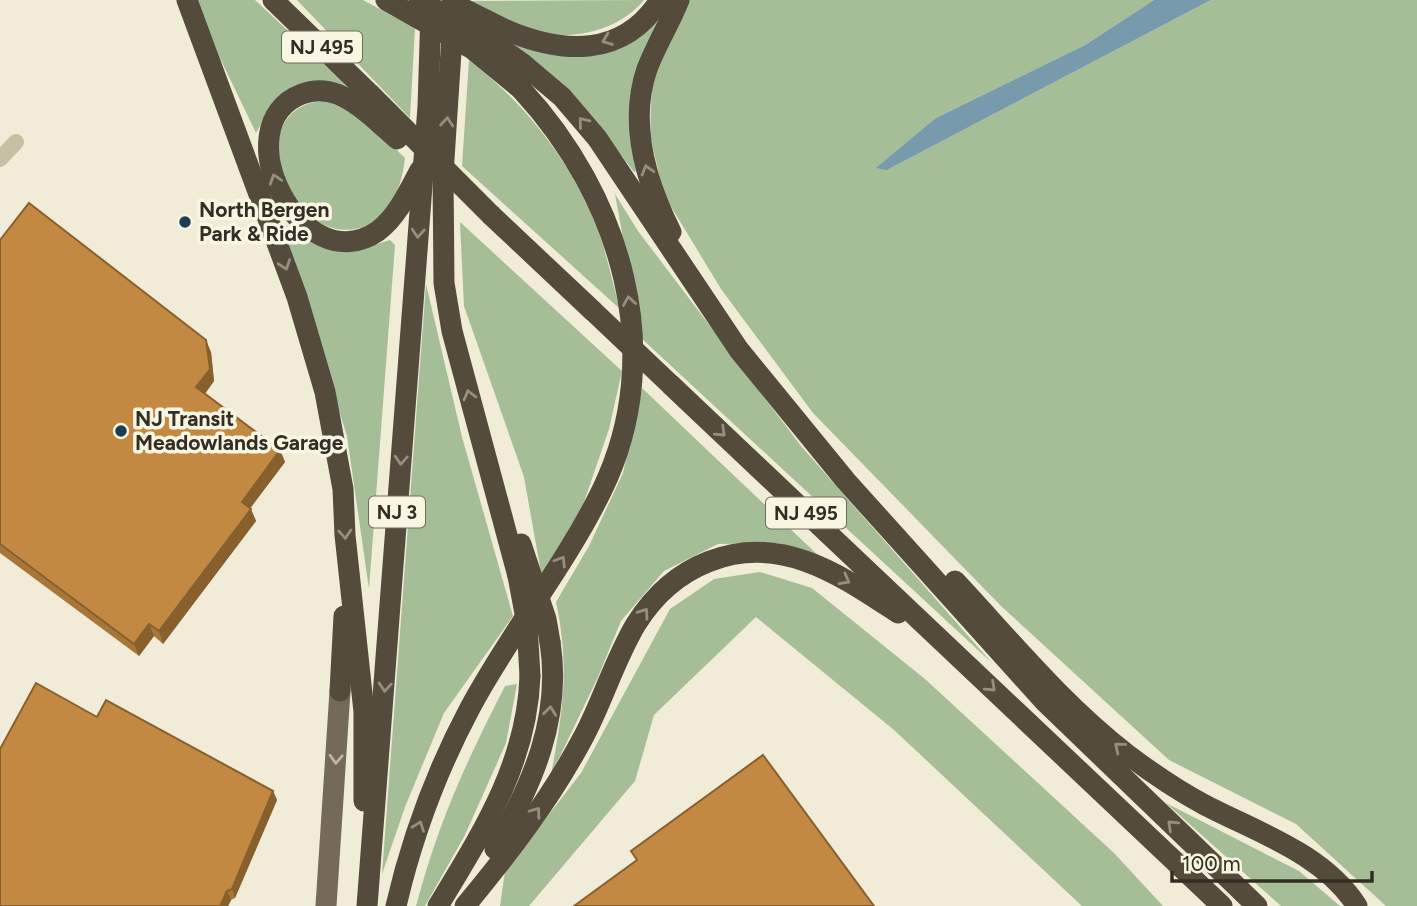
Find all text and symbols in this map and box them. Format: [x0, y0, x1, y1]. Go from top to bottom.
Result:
road number: NJ 495 [282, 32, 362, 62]
one-way arrow [602, 32, 614, 46]
one-way arrow [439, 116, 454, 127]
one-way arrow [579, 117, 592, 129]
one-way arrow [640, 164, 655, 176]
one-way arrow [269, 173, 283, 185]
place label: North Bergen Park & Ride [199, 197, 329, 246]
marker: North Bergen Park & Ride [177, 214, 193, 230]
one-way arrow [410, 228, 425, 239]
one-way arrow [277, 259, 291, 271]
one-way arrow [622, 295, 637, 307]
one-way arrow [463, 389, 478, 401]
place label: NJ Transit Meadowlands Garage [135, 406, 344, 455]
marker: NJ Transit Meadowlands Garage [113, 423, 129, 439]
one-way arrow [713, 424, 726, 436]
one-way arrow [393, 455, 408, 466]
road number: NJ 3 [369, 496, 425, 527]
road number: NJ 495 [766, 498, 846, 528]
one-way arrow [338, 529, 353, 540]
one-way arrow [553, 556, 565, 569]
one-way arrow [838, 572, 850, 585]
one-way arrow [636, 608, 648, 621]
one-way arrow [982, 679, 995, 692]
one-way arrow [378, 682, 393, 693]
one-way arrow [542, 705, 557, 716]
one-way arrow [1114, 743, 1126, 756]
one-way arrow [329, 754, 344, 765]
one-way arrow [528, 807, 540, 820]
one-way arrow [411, 820, 425, 832]
one-way arrow [1167, 821, 1180, 834]
scale bar [1172, 839, 1372, 883]
text: 100 m [1182, 851, 1241, 876]

